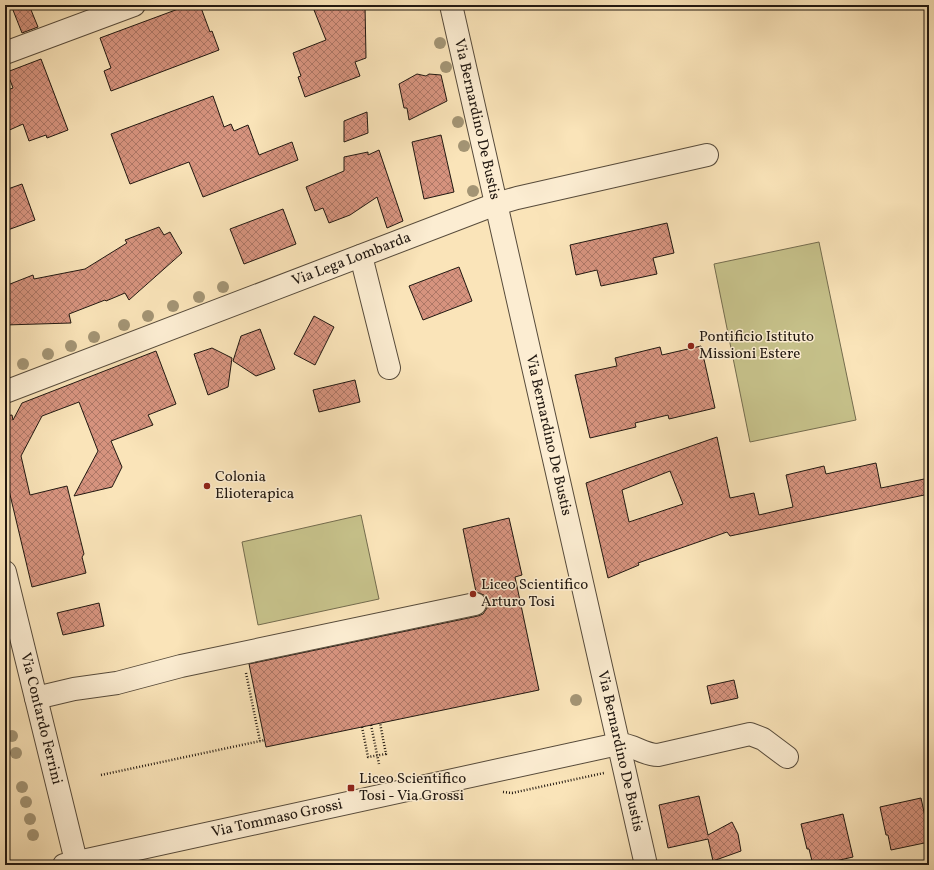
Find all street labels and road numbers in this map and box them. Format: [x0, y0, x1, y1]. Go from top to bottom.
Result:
street label: Via Bernardino De Bustis [448, 37, 505, 202]
street label: Via Lega Lombarda [289, 227, 414, 292]
street label: Via Bernardino De Bustis [520, 353, 577, 518]
street label: Via Contardo Ferrini [15, 650, 67, 787]
street label: Via Bernardino De Bustis [592, 668, 649, 834]
street label: Via Tommaso Grossi [209, 794, 345, 843]

